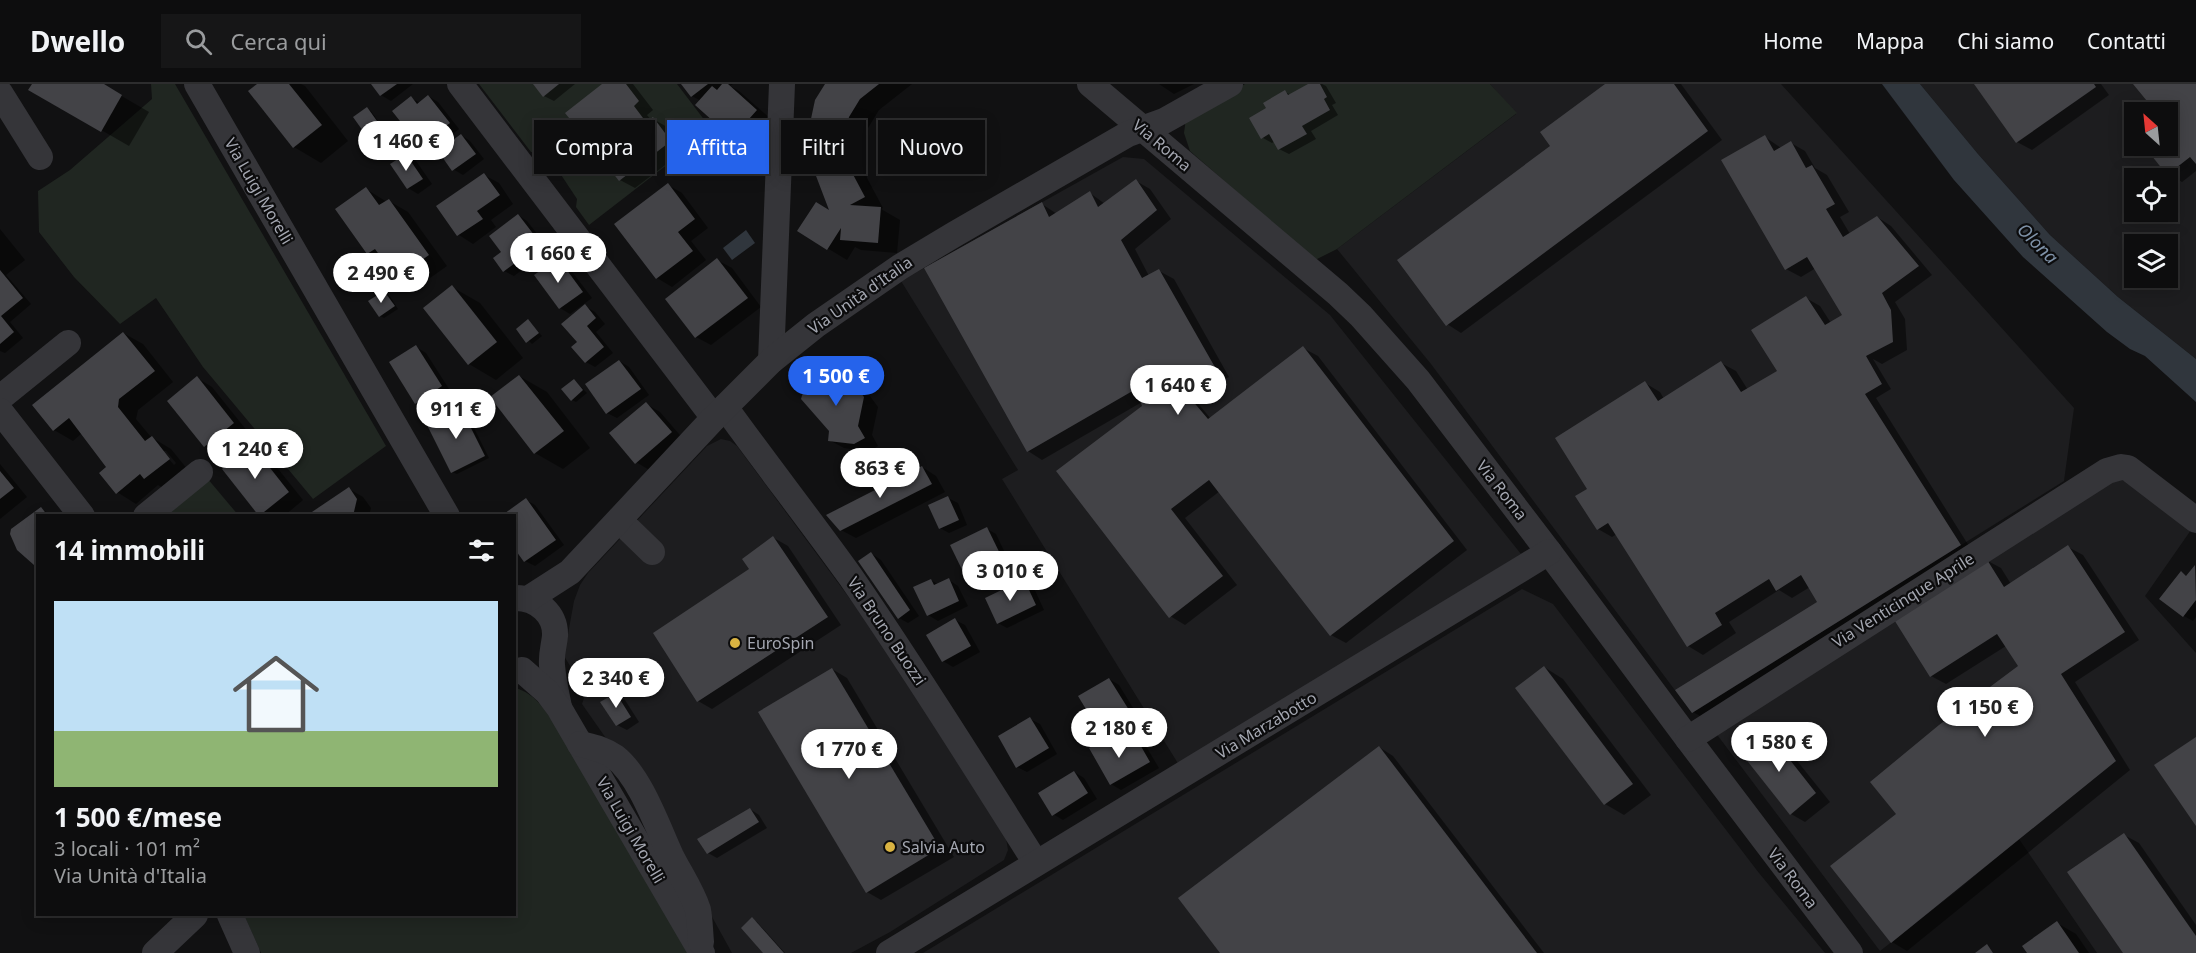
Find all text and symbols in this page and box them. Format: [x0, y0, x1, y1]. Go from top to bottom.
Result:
search box [161, 14, 581, 68]
text: Dwello [30, 22, 125, 60]
icon: search [182, 25, 215, 58]
text: Cerca qui [230, 26, 327, 56]
text: Home [1763, 27, 1823, 55]
text: Mappa [1856, 27, 1924, 55]
text: Chi siamo [1957, 27, 2054, 55]
text: Contatti [2087, 27, 2166, 55]
north arrow [2124, 102, 2178, 156]
map controls [2124, 102, 2178, 288]
street label: Via Roma [1128, 114, 1196, 176]
chip: Compra [534, 120, 655, 174]
chip: Affitta [667, 120, 769, 174]
chip: Filtri [781, 120, 866, 174]
chip: Nuovo [878, 120, 985, 174]
pin: 1 460 € [351, 121, 461, 172]
text: 1 460 € [372, 127, 440, 154]
street label: Via Luigi Morelli [220, 134, 298, 248]
button: locate [2124, 168, 2178, 222]
water label: Olona [2012, 217, 2064, 269]
pin: 1 660 € [503, 233, 613, 284]
button: layers [2124, 234, 2178, 288]
text: 1 660 € [524, 239, 592, 266]
street label: Via Unità d'Italia [804, 251, 916, 339]
pin: 2 490 € [326, 253, 436, 304]
text: 2 490 € [347, 259, 415, 286]
pin: 1 500 € [781, 356, 891, 407]
text: 1 500 € [802, 362, 870, 389]
pin: 1 640 € [1123, 365, 1233, 416]
text: 1 640 € [1144, 371, 1212, 398]
pin: 911 € [414, 389, 498, 440]
text: 911 € [431, 395, 481, 422]
pin: 1 240 € [200, 429, 310, 480]
text: 1 240 € [221, 435, 289, 462]
pin: 863 € [838, 448, 922, 499]
text: 863 € [855, 454, 905, 481]
street label: Via Roma [1472, 455, 1532, 525]
text: 14 immobili [54, 532, 205, 568]
icon: filters [465, 534, 498, 567]
street label: Via Venticinque Aprile [1828, 547, 1978, 653]
pin: 3 010 € [955, 551, 1065, 602]
text: 3 010 € [976, 557, 1044, 584]
street label: Via Bruno Buozzi [843, 572, 931, 690]
place label: EuroSpin [747, 632, 814, 654]
marker: EuroSpin [728, 636, 742, 650]
icon: home [222, 640, 330, 748]
pin: 2 340 € [561, 658, 671, 709]
text: 2 340 € [582, 664, 650, 691]
street label: Via Marzabotto [1211, 686, 1321, 764]
pin: 1 150 € [1930, 687, 2040, 738]
text: 1 150 € [1951, 693, 2019, 720]
pin: 2 180 € [1064, 708, 1174, 759]
text: 2 180 € [1085, 714, 1153, 741]
pin: 1 580 € [1724, 722, 1834, 773]
text: 1 580 € [1745, 728, 1813, 755]
pin: 1 770 € [794, 729, 904, 780]
text: 1 770 € [815, 735, 883, 762]
street label: Via Luigi Morelli [592, 773, 670, 887]
text: 1 500 €/mese [54, 799, 222, 835]
text: 3 locali · 101 m² [54, 835, 200, 862]
place label: Salvia Auto [902, 836, 985, 858]
marker: Salvia Auto [883, 840, 897, 854]
street label: Via Roma [1763, 843, 1823, 913]
text: Via Unità d'Italia [54, 862, 207, 889]

